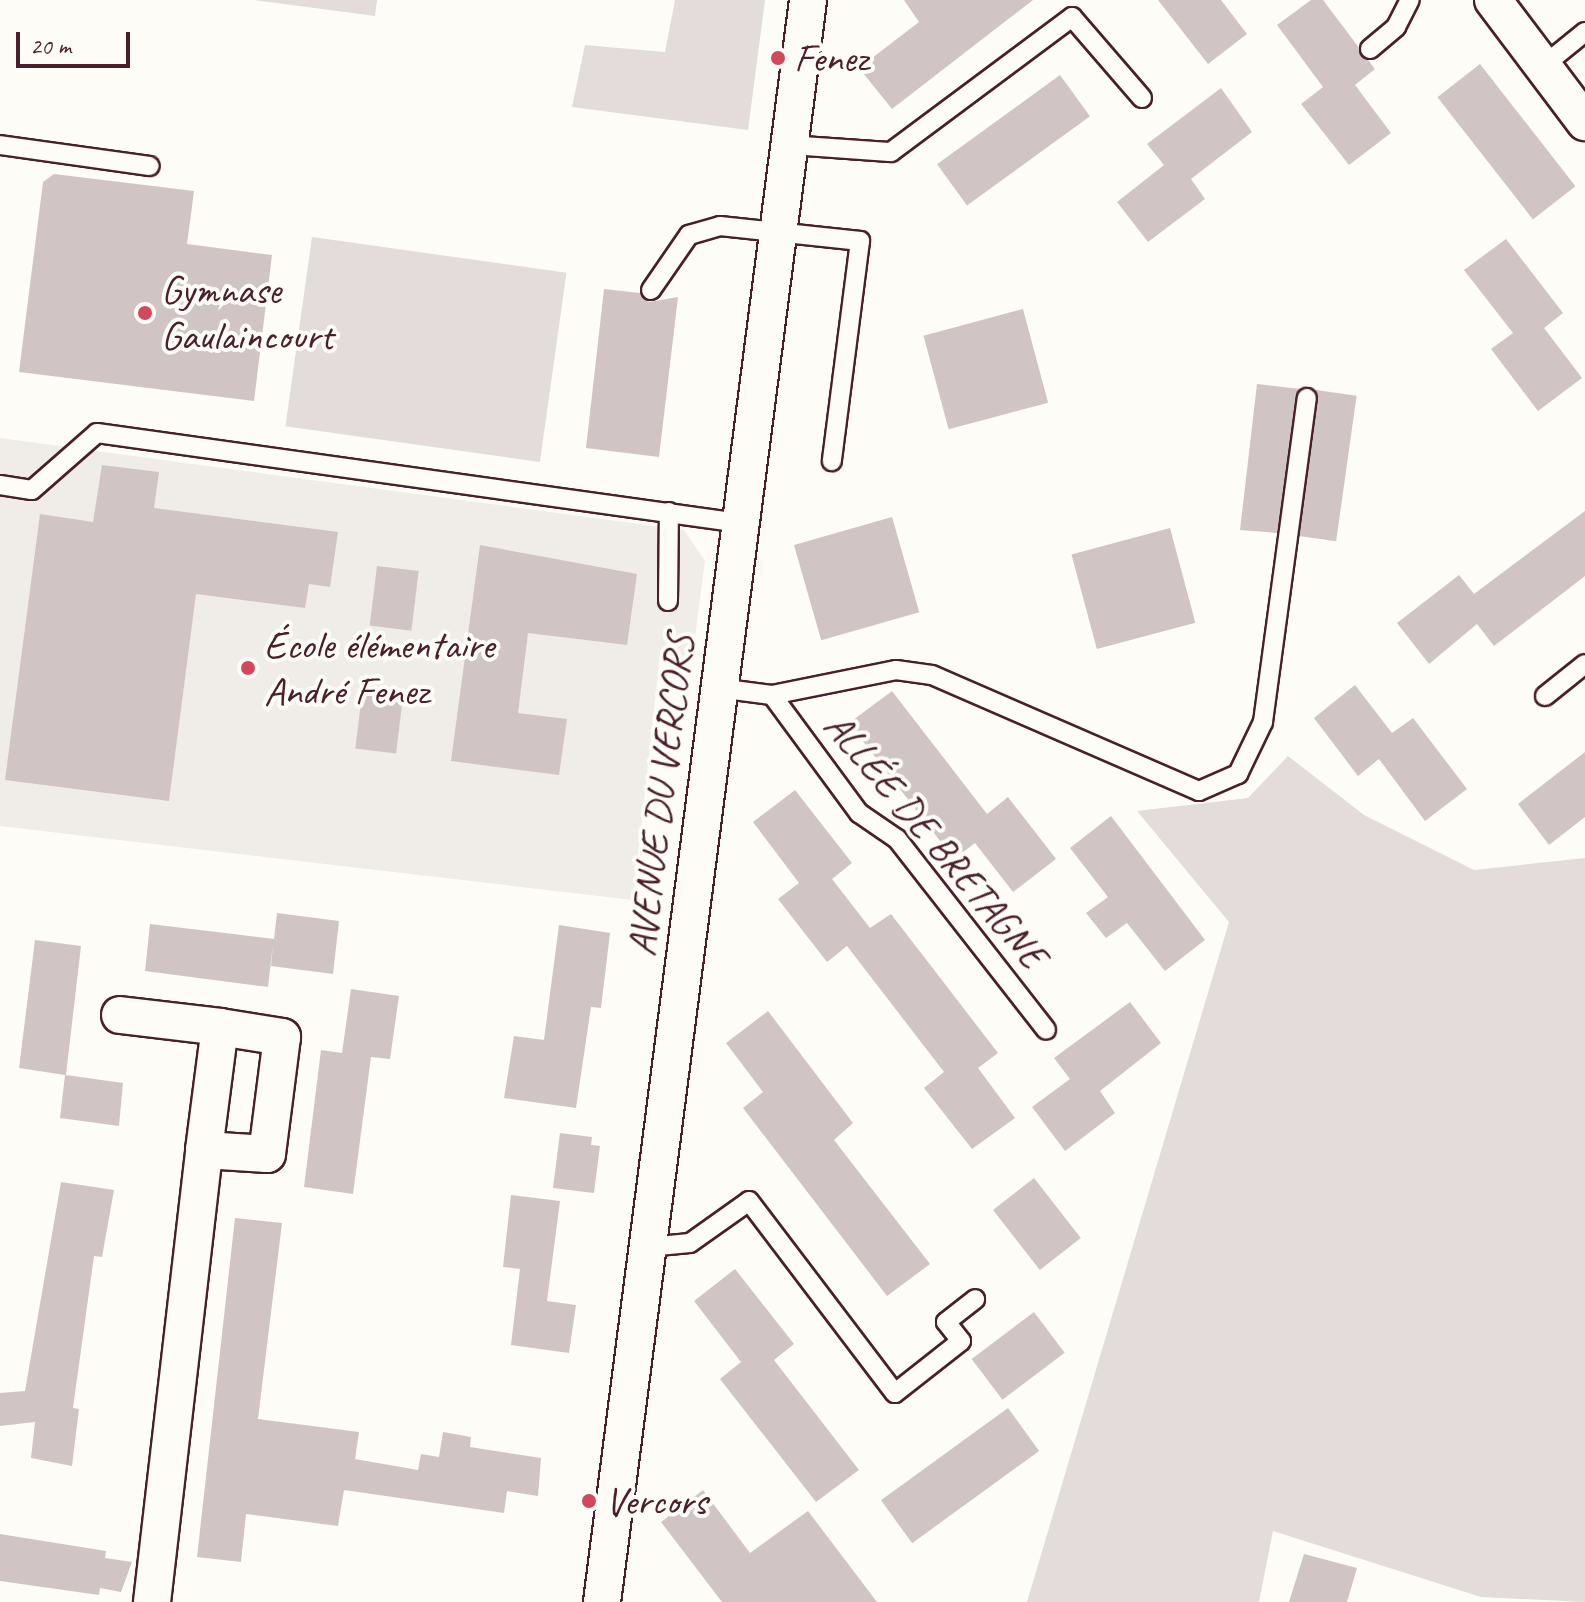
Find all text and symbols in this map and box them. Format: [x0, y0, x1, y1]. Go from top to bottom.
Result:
scale bar [20, 16, 134, 66]
text: 20 m [30, 31, 71, 61]
place label: Fenez [794, 34, 868, 82]
marker: Fenez [769, 49, 787, 67]
place label: Gymnase Gaulaincourt [161, 266, 333, 360]
marker: Gymnase Gaulaincourt [136, 304, 154, 322]
place label: École élémentaire André Fenez [264, 621, 494, 715]
street label: AVENUE DU VERCORS [617, 632, 703, 958]
marker: École élémentaire André Fenez [239, 659, 257, 677]
street label: ALLÉE DE BRETAGNE [814, 701, 1058, 979]
place label: Vercors [605, 1477, 707, 1525]
marker: Vercors [580, 1492, 598, 1510]

